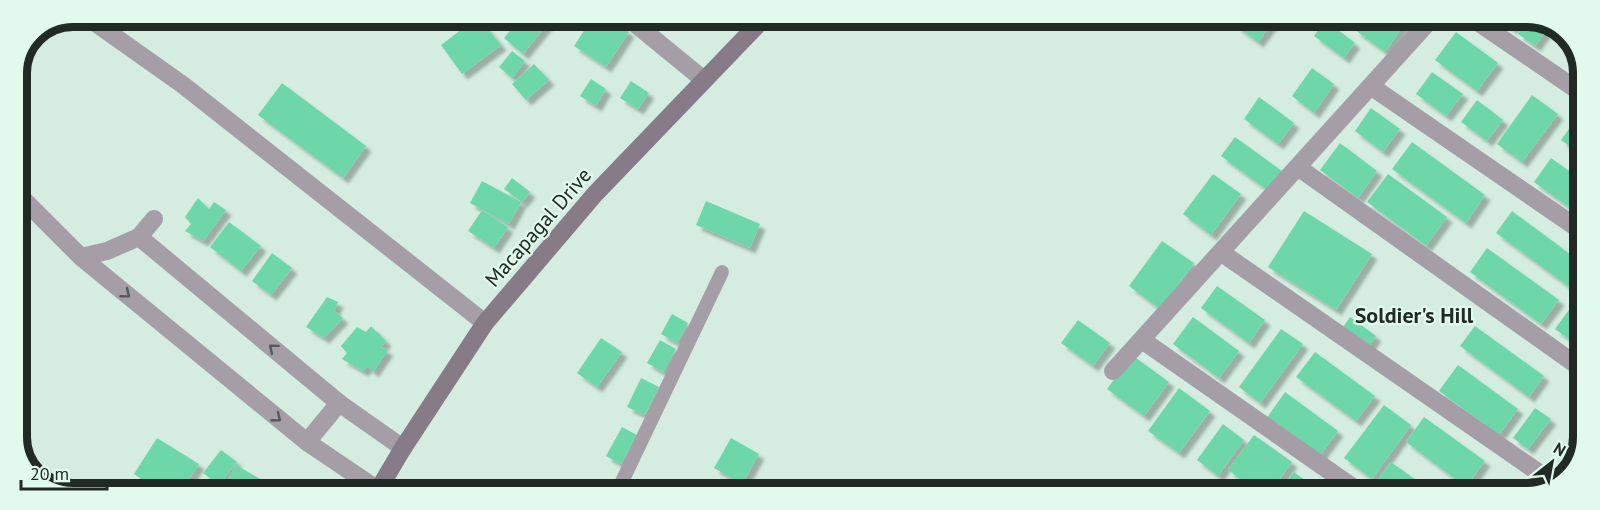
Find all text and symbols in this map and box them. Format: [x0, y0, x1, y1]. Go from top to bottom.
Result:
street label: Macapagal Drive [479, 162, 597, 292]
one-way arrow [119, 287, 130, 298]
district label: Soldier's Hill [1355, 301, 1474, 329]
one-way arrow [269, 345, 280, 356]
one-way arrow [270, 410, 281, 421]
north arrow [1522, 432, 1582, 492]
text: N [1550, 438, 1569, 460]
scale bar [21, 453, 106, 491]
text: 20 m [30, 462, 69, 485]

